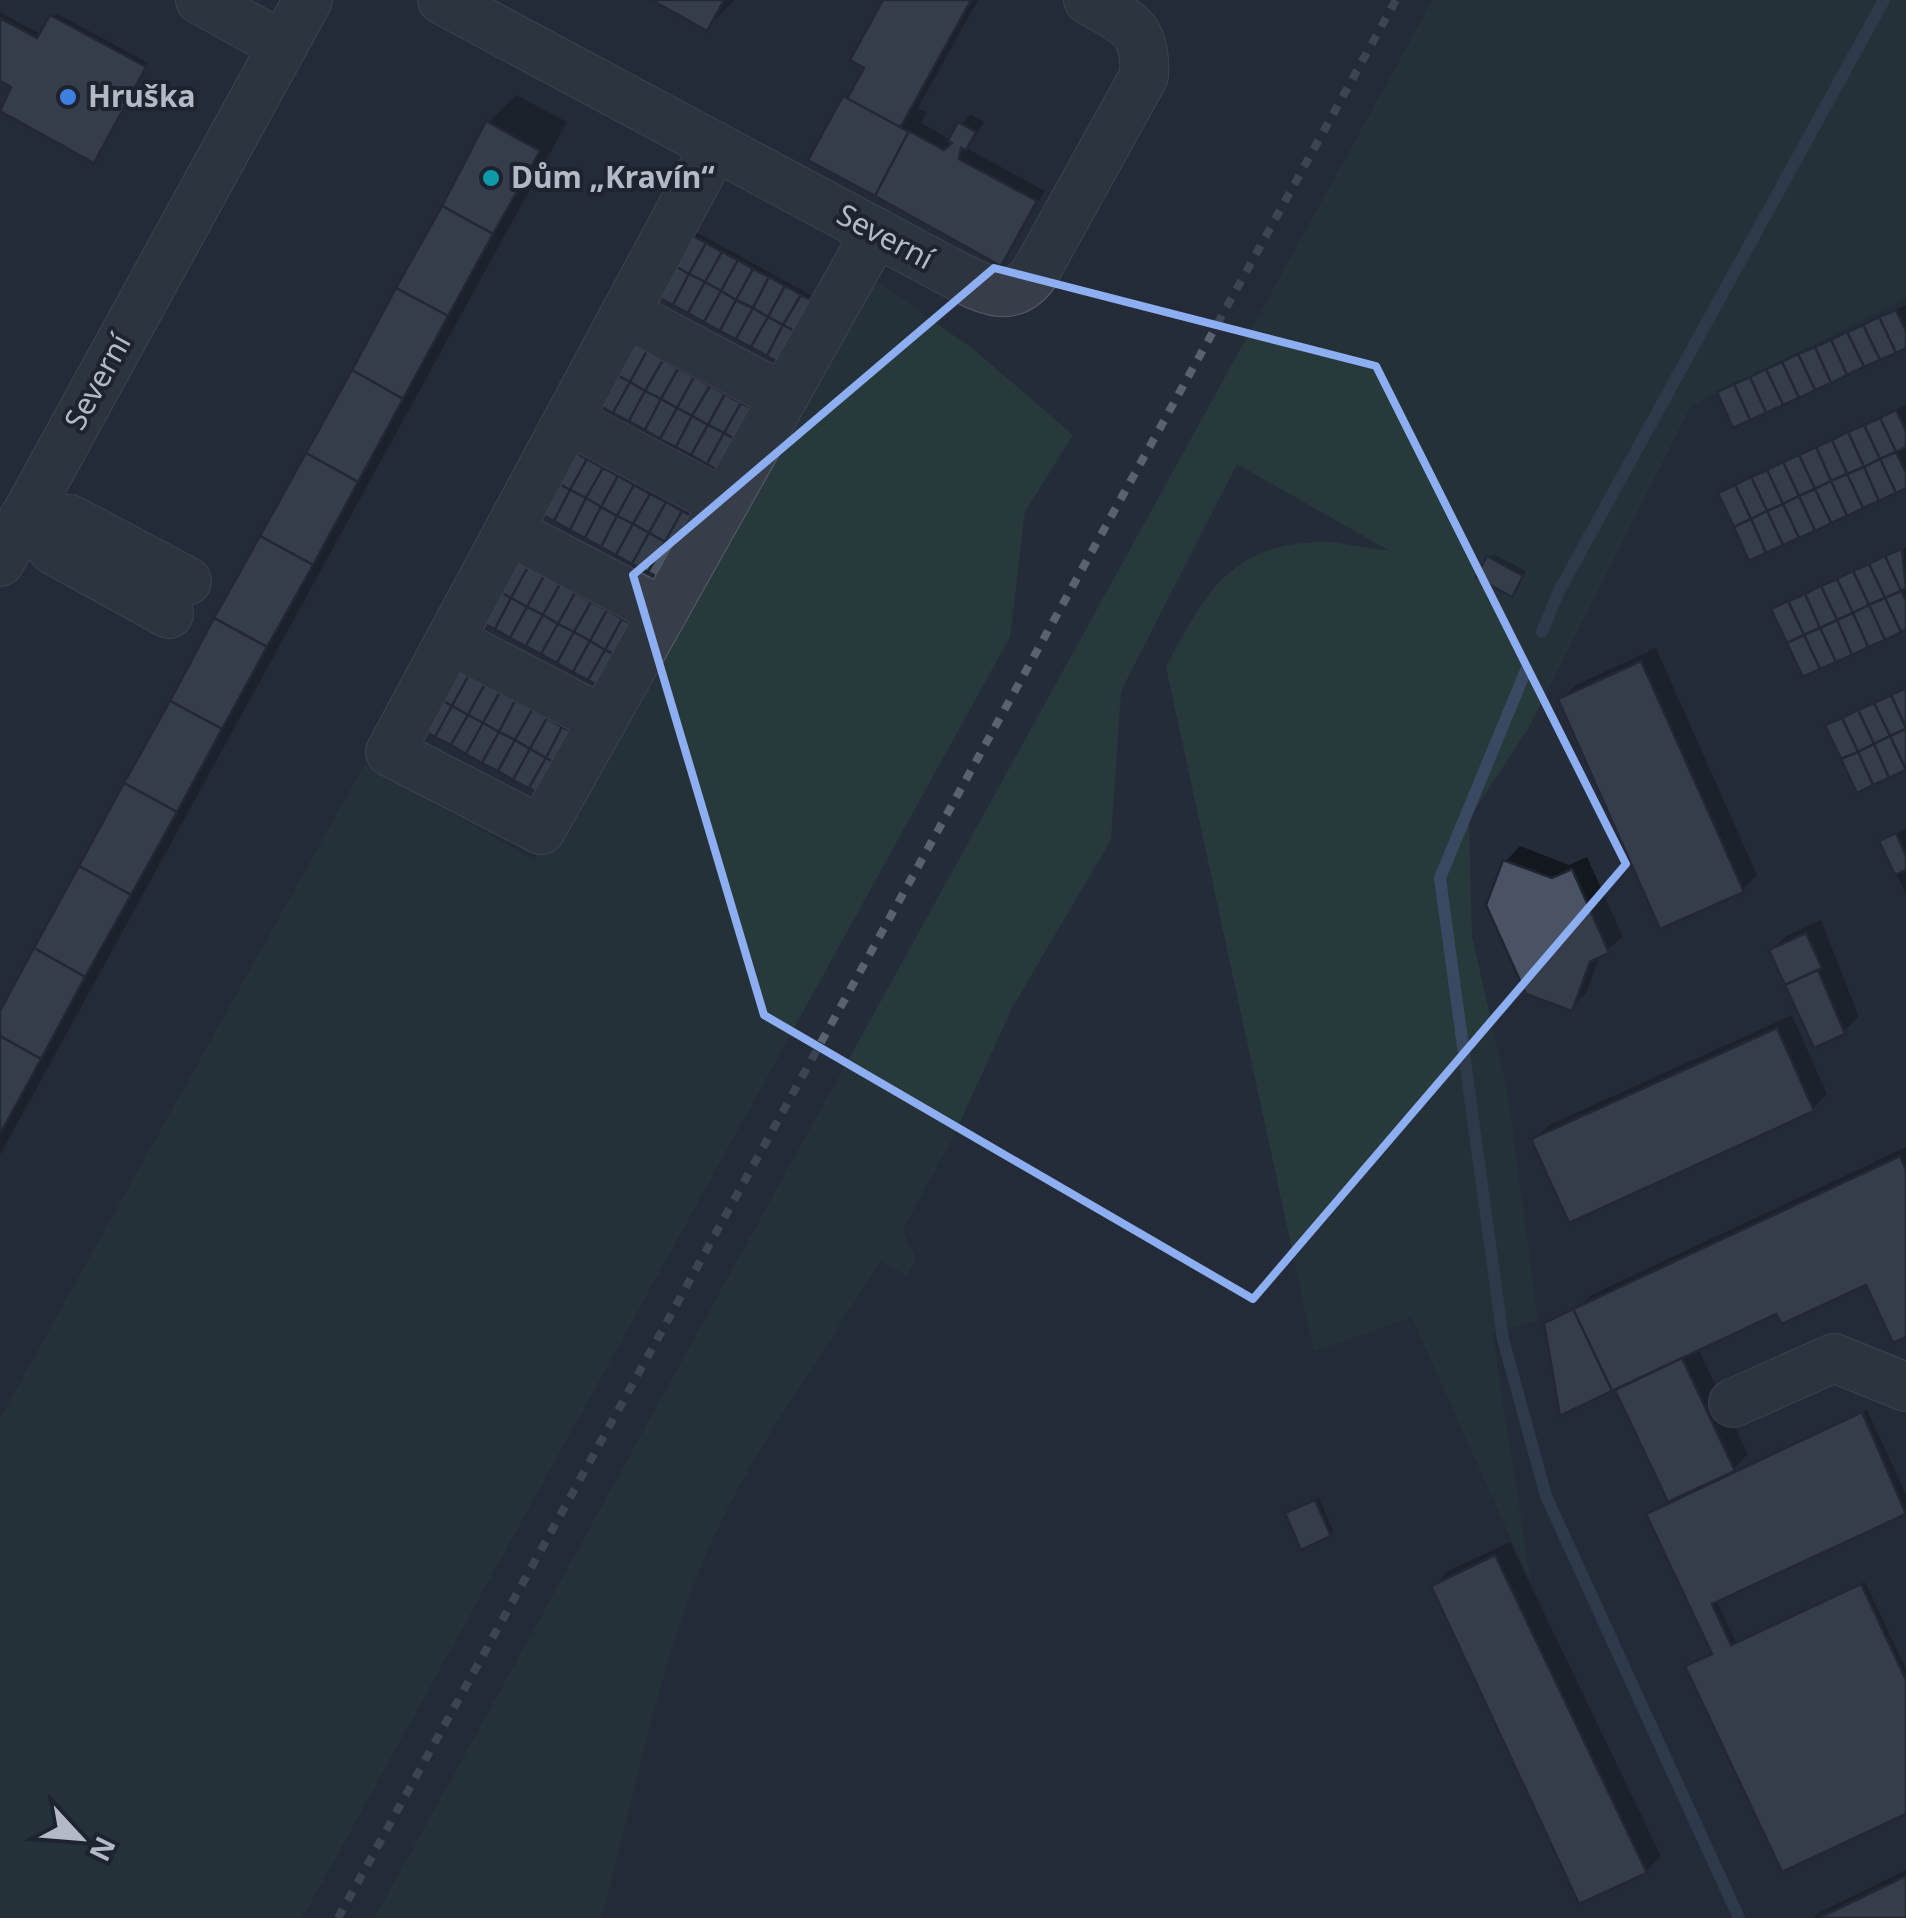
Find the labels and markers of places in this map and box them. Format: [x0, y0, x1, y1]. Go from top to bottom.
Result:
place label: Hruška [88, 75, 196, 116]
marker: Hruška [57, 86, 79, 108]
place label: Dům „Kravín“ [511, 156, 715, 197]
marker: Dům „Kravín“ [480, 167, 502, 189]

